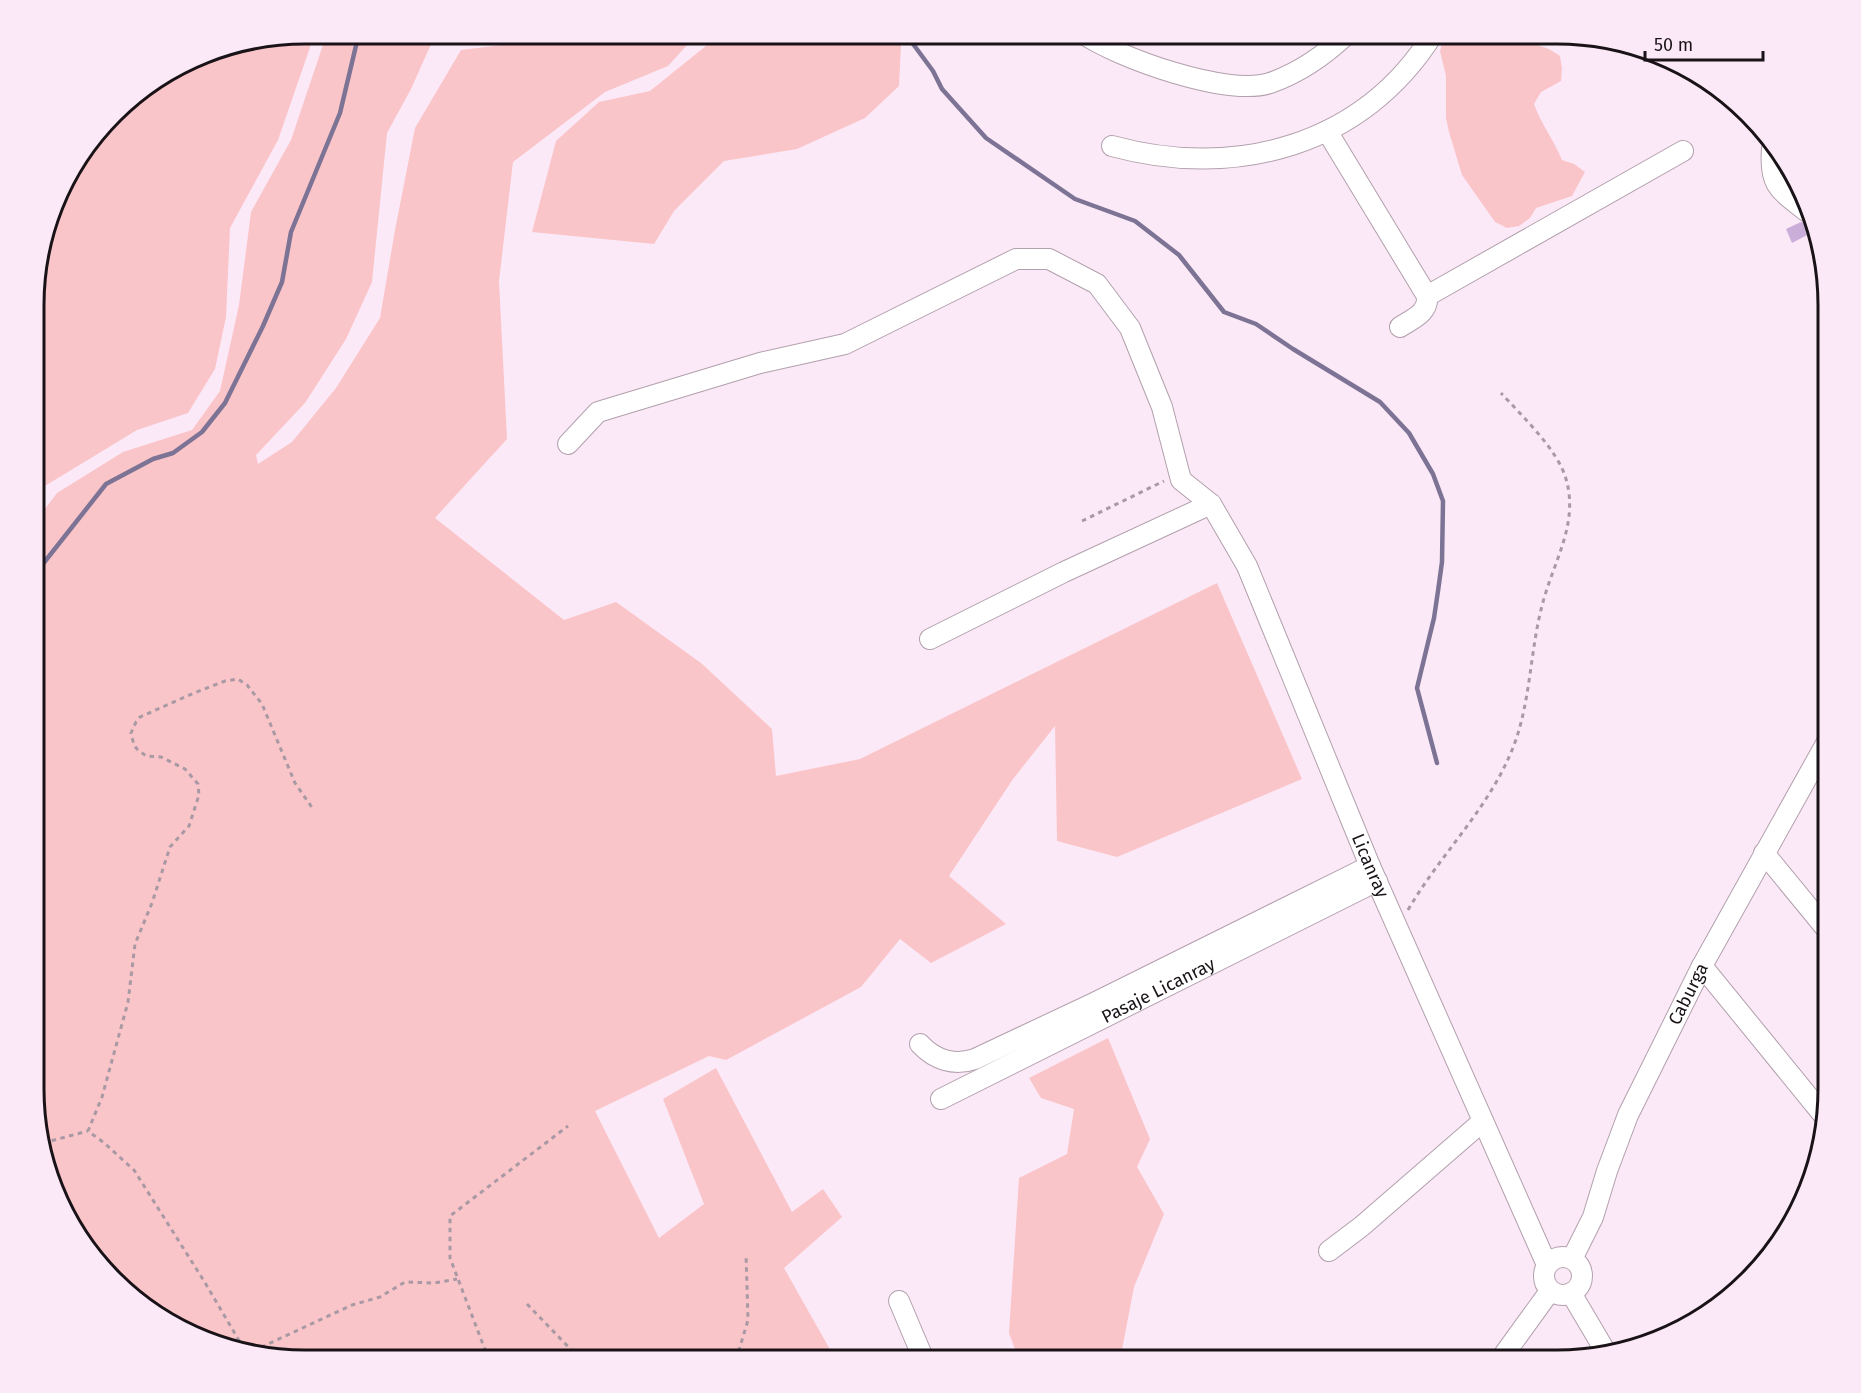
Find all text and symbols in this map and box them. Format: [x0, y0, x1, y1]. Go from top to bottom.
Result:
scale bar [1645, 24, 1764, 62]
text: 50 m [1654, 34, 1693, 56]
street label: Licanray [1347, 830, 1394, 901]
street label: Pasaje Licanray [1098, 953, 1219, 1028]
street label: Caburga [1663, 959, 1713, 1029]

